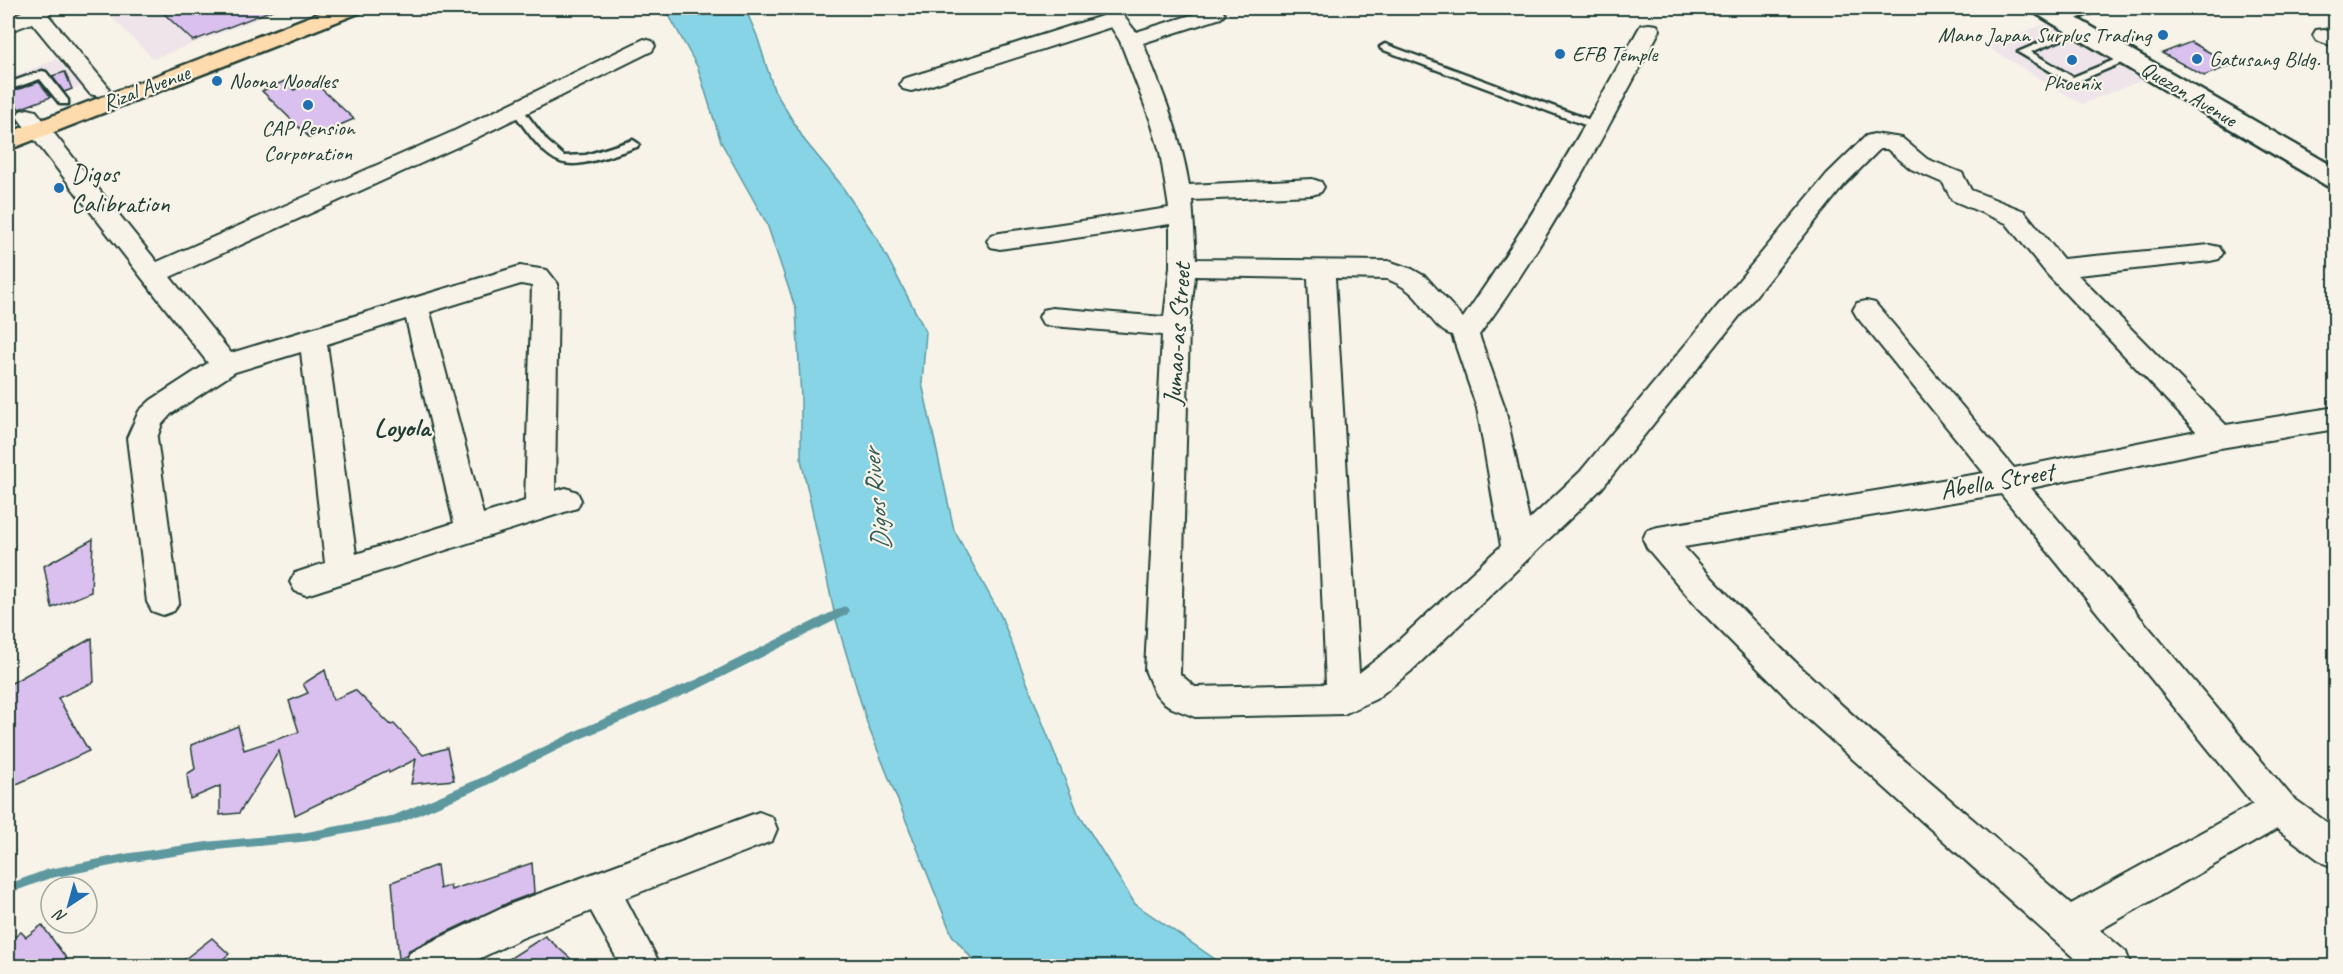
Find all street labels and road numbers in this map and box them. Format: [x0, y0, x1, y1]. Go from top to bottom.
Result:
street label: Quezon Avenue [2136, 54, 2244, 134]
street label: Rizal Avenue [98, 58, 195, 117]
street label: Jumao-as Street [1155, 259, 1199, 408]
street label: Abella Street [1938, 454, 2060, 507]

